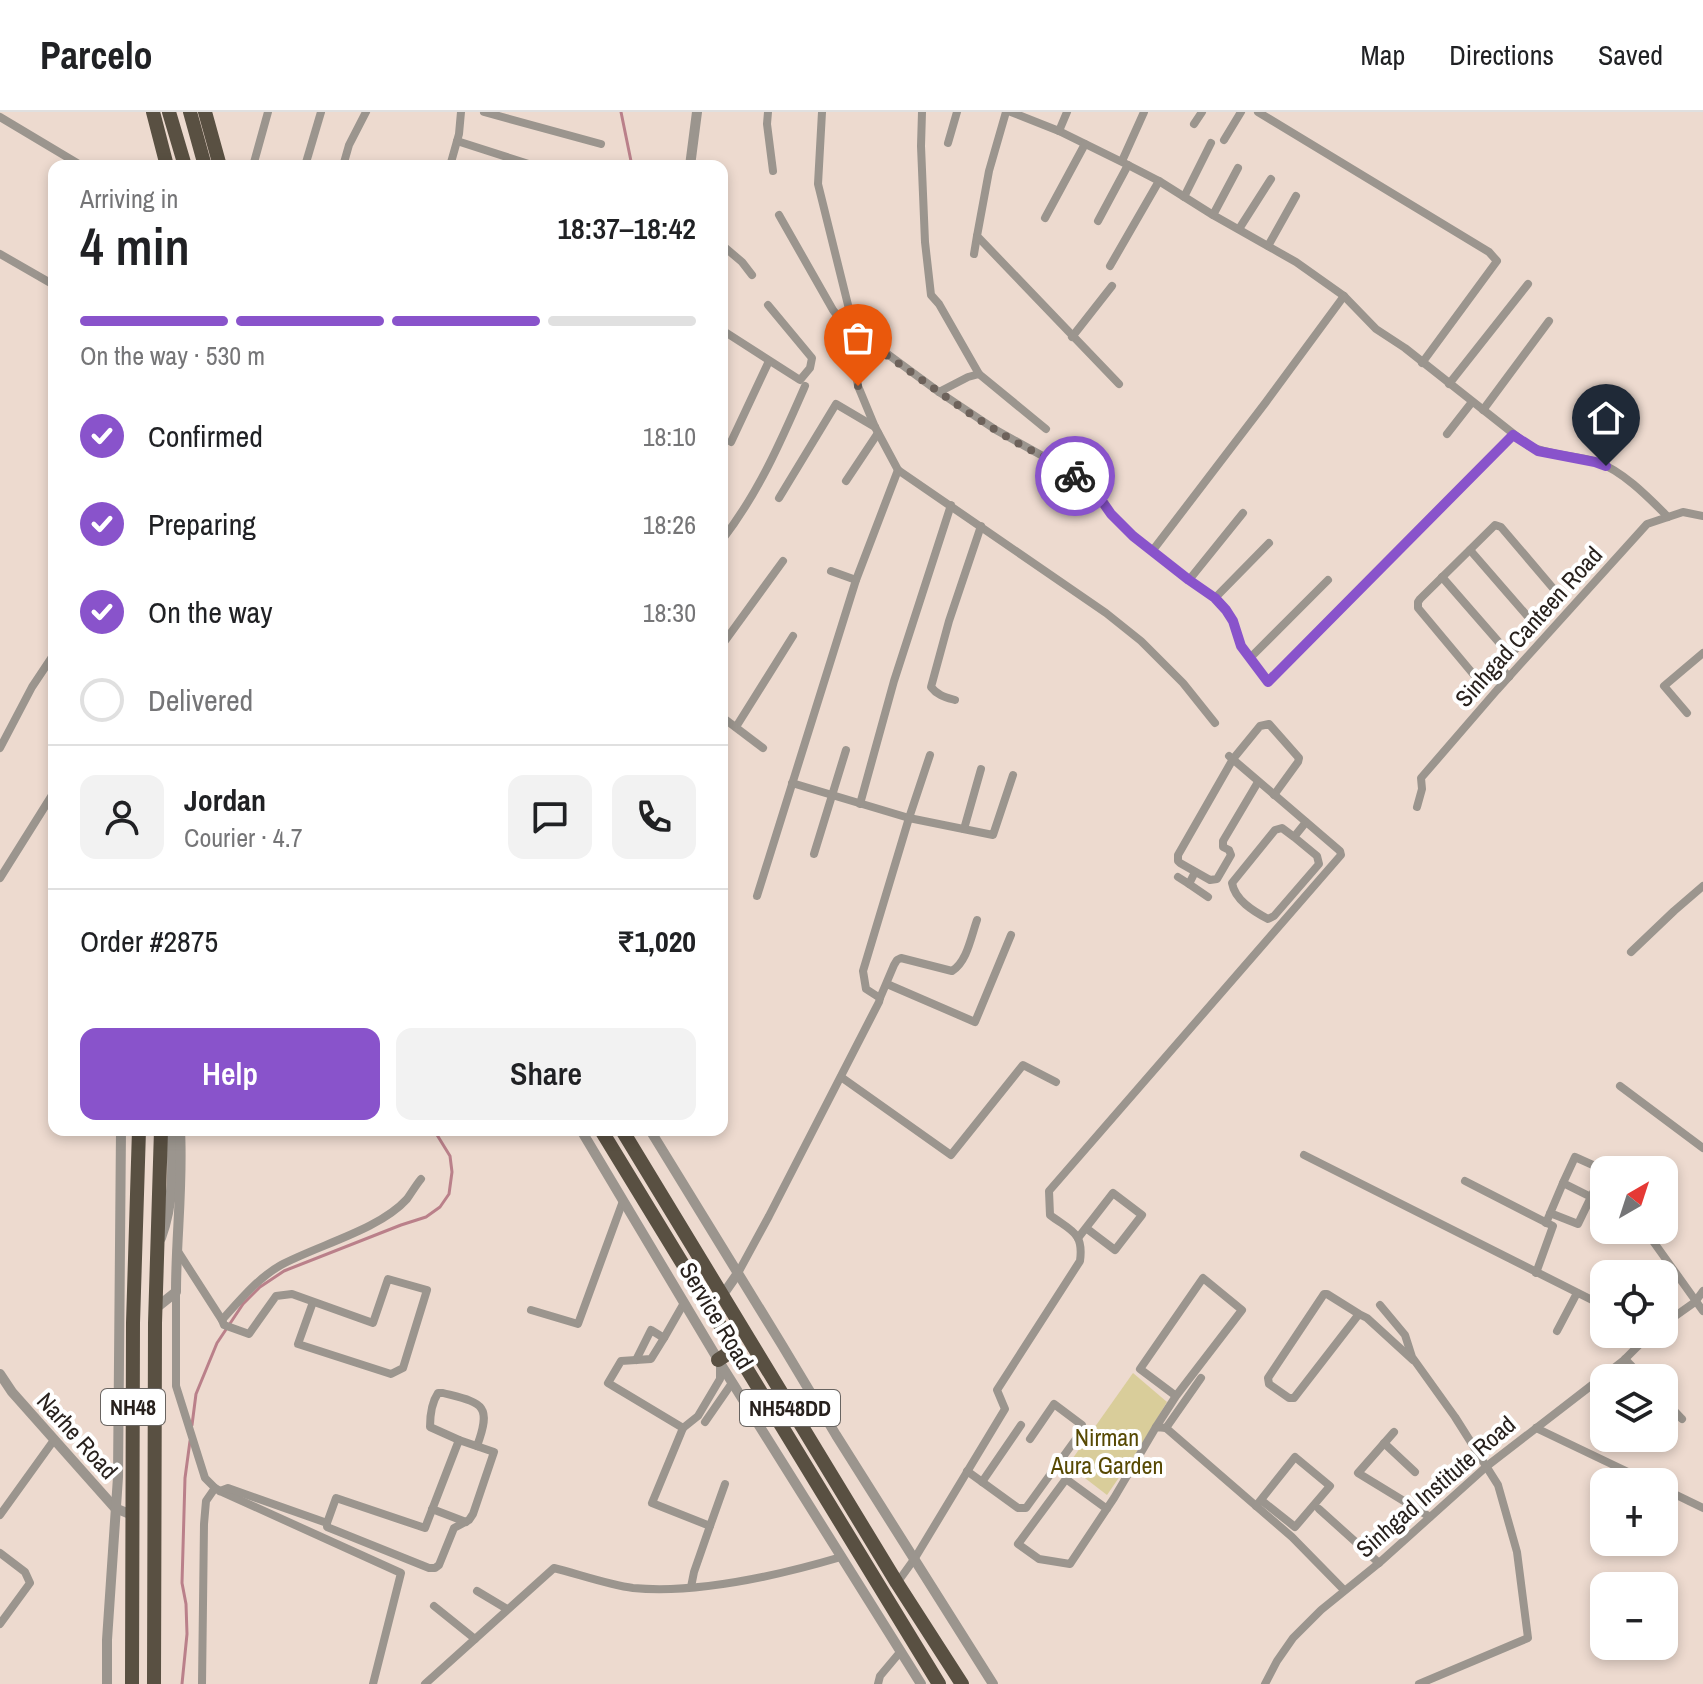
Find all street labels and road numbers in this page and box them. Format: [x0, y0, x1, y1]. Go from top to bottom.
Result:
street label: Sinhgad Canteen Road [1448, 539, 1609, 713]
street label: Service Road [672, 1256, 761, 1375]
street label: Narhe Road [30, 1385, 125, 1485]
road number: NH48 [101, 1389, 165, 1425]
road number: NH548DD [740, 1390, 840, 1426]
street label: Sinhgad Institute Road [1349, 1408, 1522, 1564]

